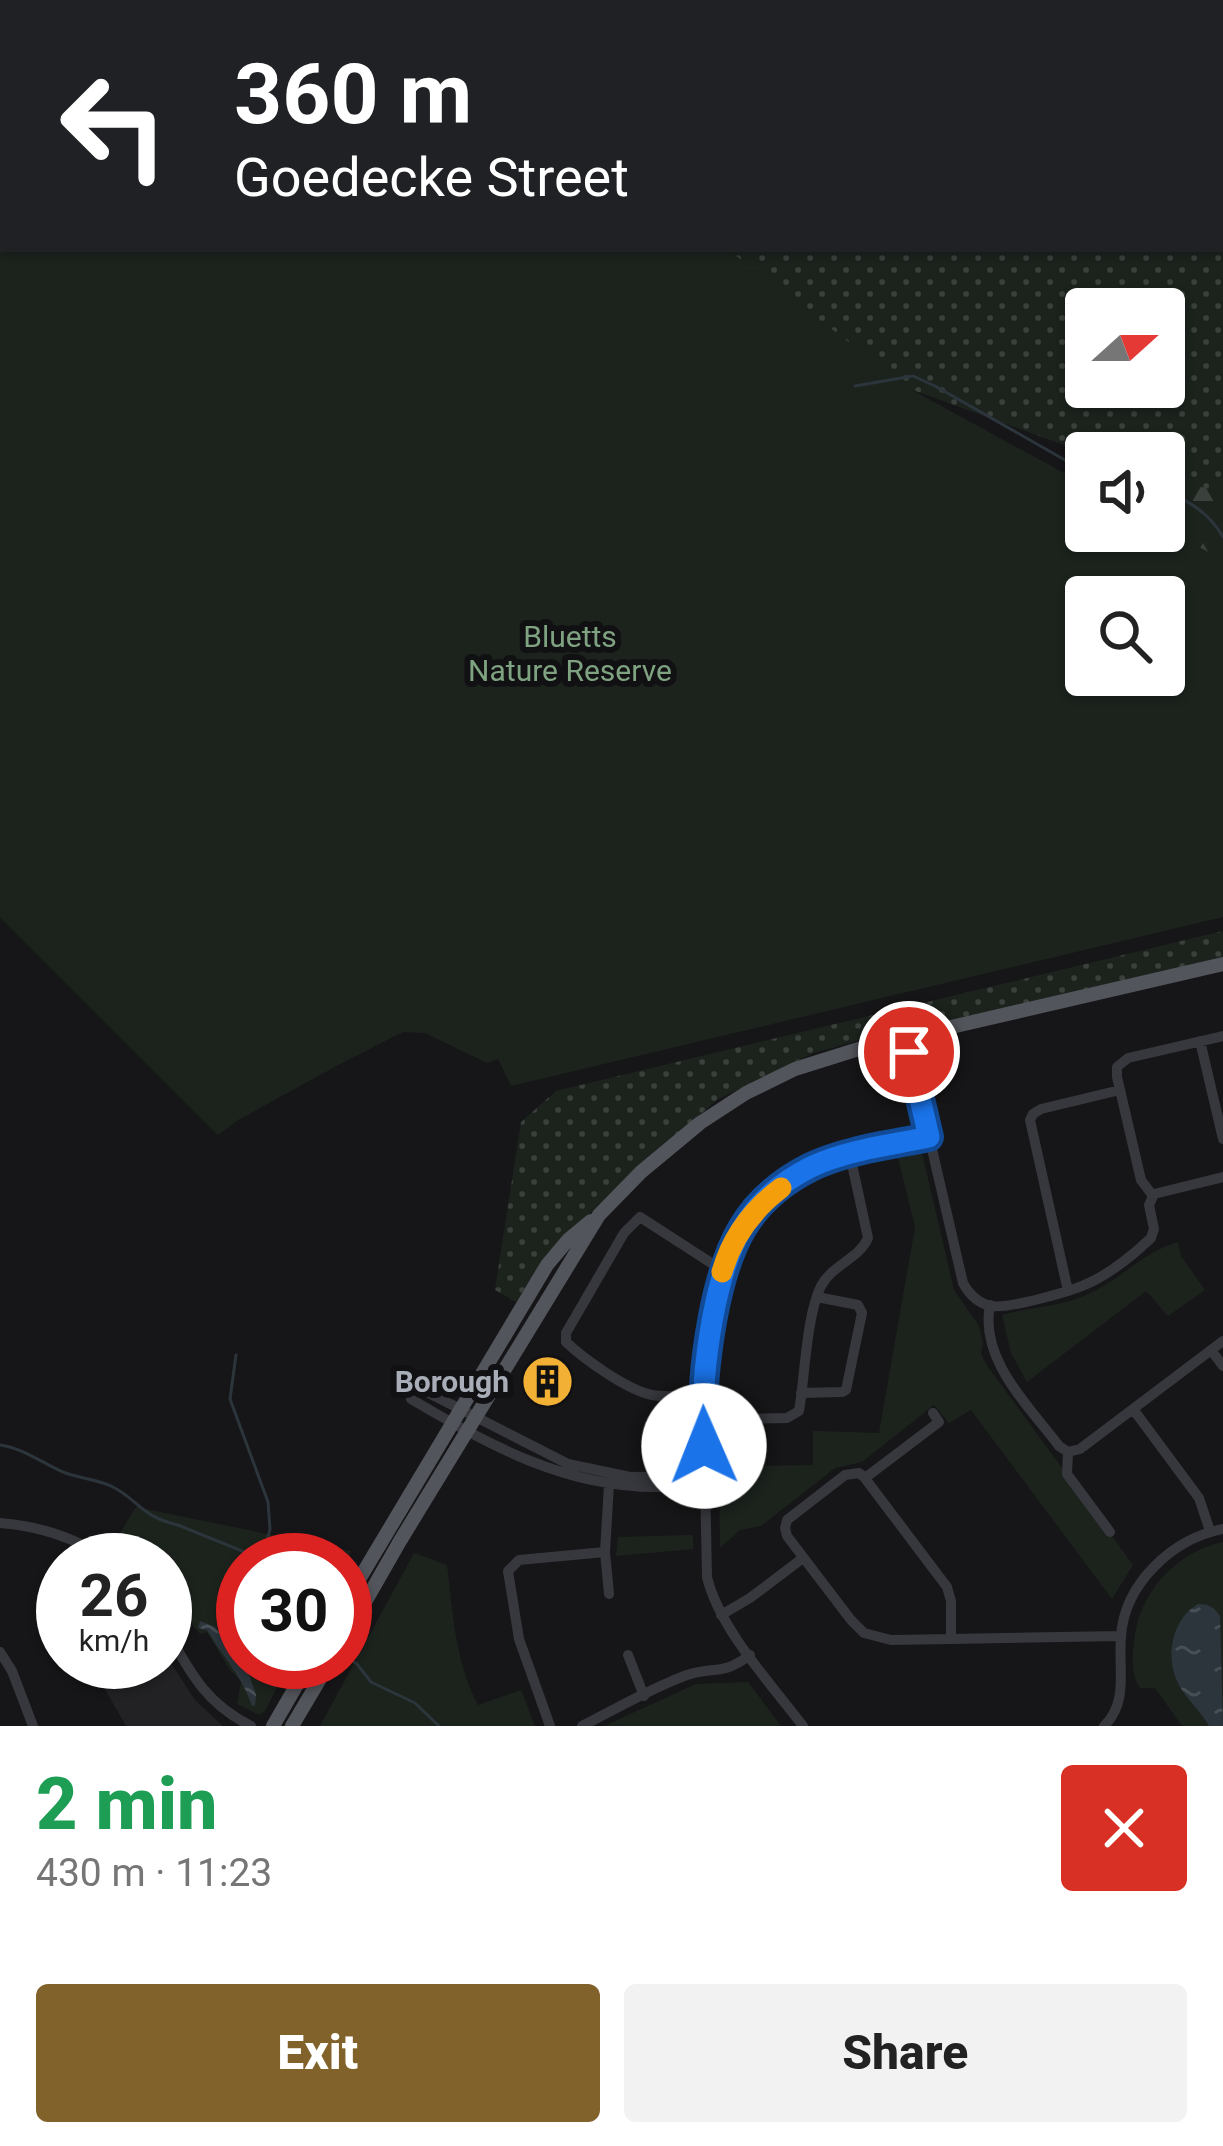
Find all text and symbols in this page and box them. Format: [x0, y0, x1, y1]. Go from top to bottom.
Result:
text: 360 m [234, 45, 472, 144]
icon: left [36, 48, 192, 204]
text: Goedecke Street [234, 146, 629, 209]
north arrow [1065, 288, 1185, 408]
map controls [1065, 288, 1185, 696]
button: sound [1065, 432, 1185, 552]
button: search [1065, 576, 1185, 696]
park label: Bluetts Nature Reserve [468, 619, 672, 688]
pin [858, 1001, 960, 1103]
icon: arrive [876, 1019, 942, 1085]
building icon: Borough [520, 1354, 576, 1410]
place label: Borough [395, 1364, 509, 1399]
position arrow [641, 1383, 767, 1509]
speed limit sign: 30 [216, 1533, 372, 1689]
text: 26 [80, 1560, 148, 1631]
text: km/h [79, 1623, 149, 1658]
text: 2 min [36, 1762, 218, 1847]
button: close [1061, 1765, 1187, 1891]
text: 430 m · 11:23 [36, 1850, 272, 1896]
button: Exit [36, 1984, 600, 2122]
button: Share [624, 1984, 1187, 2122]

